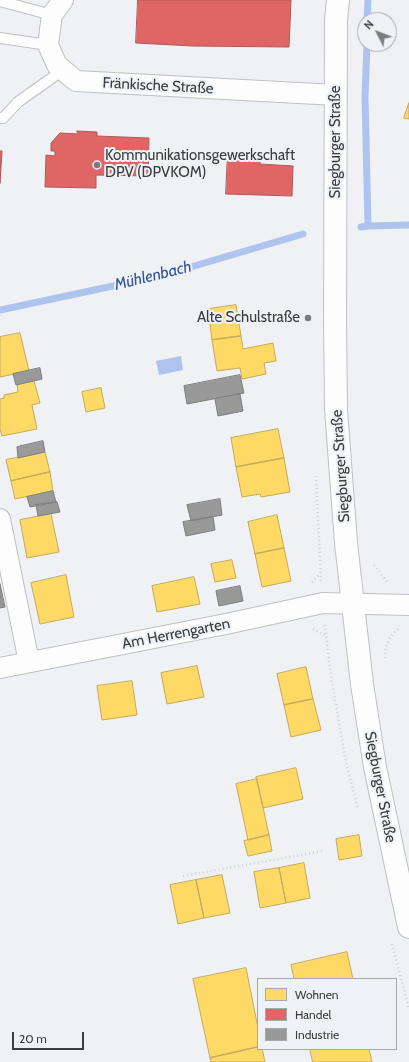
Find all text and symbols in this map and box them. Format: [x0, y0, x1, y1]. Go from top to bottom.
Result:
north arrow [357, 12, 397, 52]
text: N [361, 17, 377, 32]
street label: Fränkische Straße [102, 74, 214, 98]
street label: Siegburger Straße [327, 86, 345, 198]
place label: Kommunikationsgewerkschaft DPV (DPVKOM) [105, 147, 295, 182]
marker: Kommunikationsgewerkschaft DPV (DPVKOM) [92, 160, 102, 170]
water label: Mühlenbach [112, 257, 194, 295]
place label: Alte Schulstraße [197, 309, 300, 327]
marker: Alte Schulstraße [303, 313, 313, 323]
street label: Siegburger Straße [328, 409, 354, 523]
street label: Am Herrengarten [120, 615, 232, 653]
street label: Siegburger Straße [360, 730, 400, 844]
legend [257, 978, 397, 1050]
text: Wohnen [295, 987, 339, 1002]
text: Handel [295, 1007, 331, 1022]
scale bar [14, 1024, 86, 1050]
text: Industrie [295, 1027, 339, 1042]
text: 20 m [19, 1031, 47, 1046]

